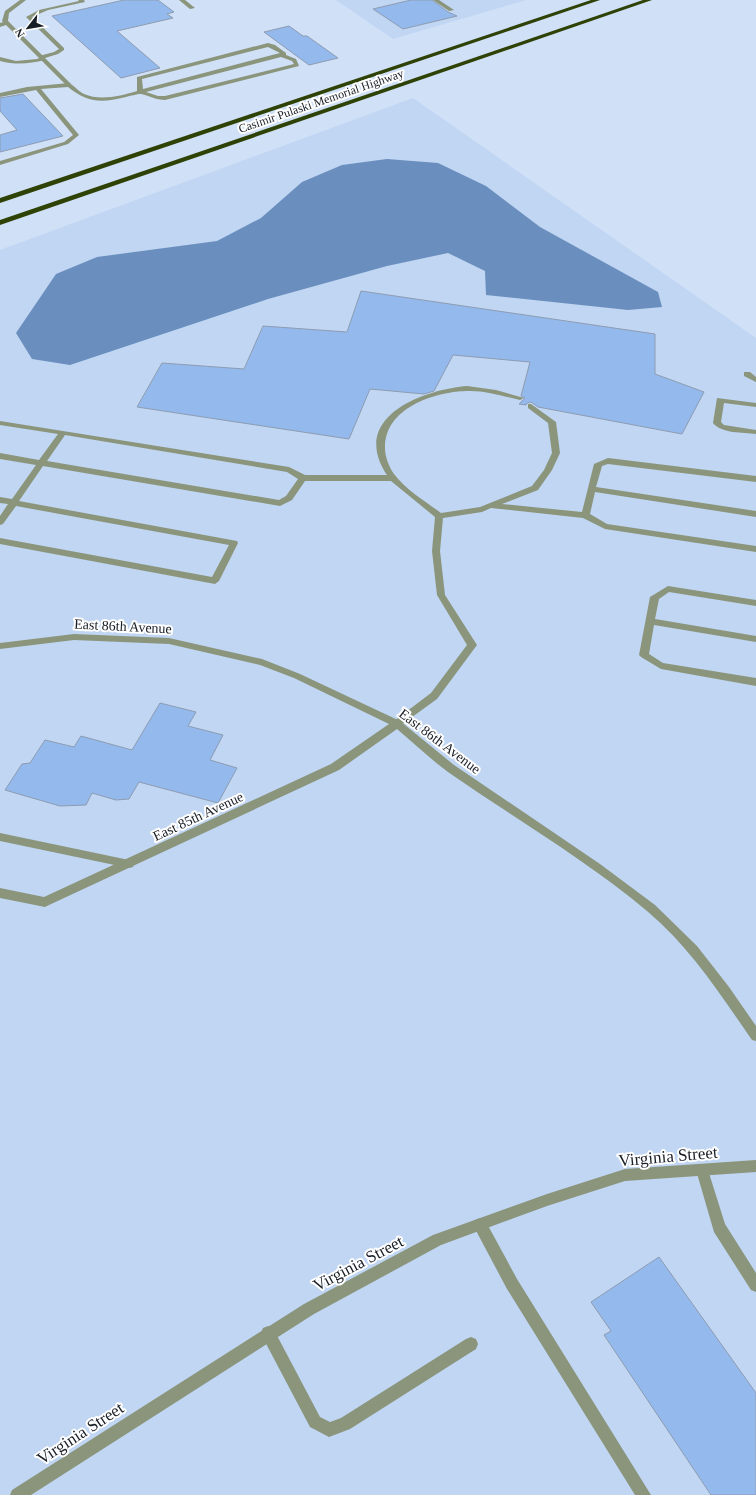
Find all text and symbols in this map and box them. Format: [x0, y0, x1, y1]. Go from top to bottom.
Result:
north arrow [8, 8, 48, 48]
text: N [12, 27, 27, 40]
street label: Casimir Pulaski Memorial Highway [237, 66, 405, 136]
street label: East 86th Avenue [74, 616, 172, 637]
street label: East 86th Avenue [396, 706, 483, 777]
street label: East 85th Avenue [151, 789, 246, 844]
street label: Virginia Street [618, 1143, 719, 1170]
street label: Virginia Street [310, 1232, 407, 1295]
street label: Virginia Street [33, 1398, 127, 1468]

